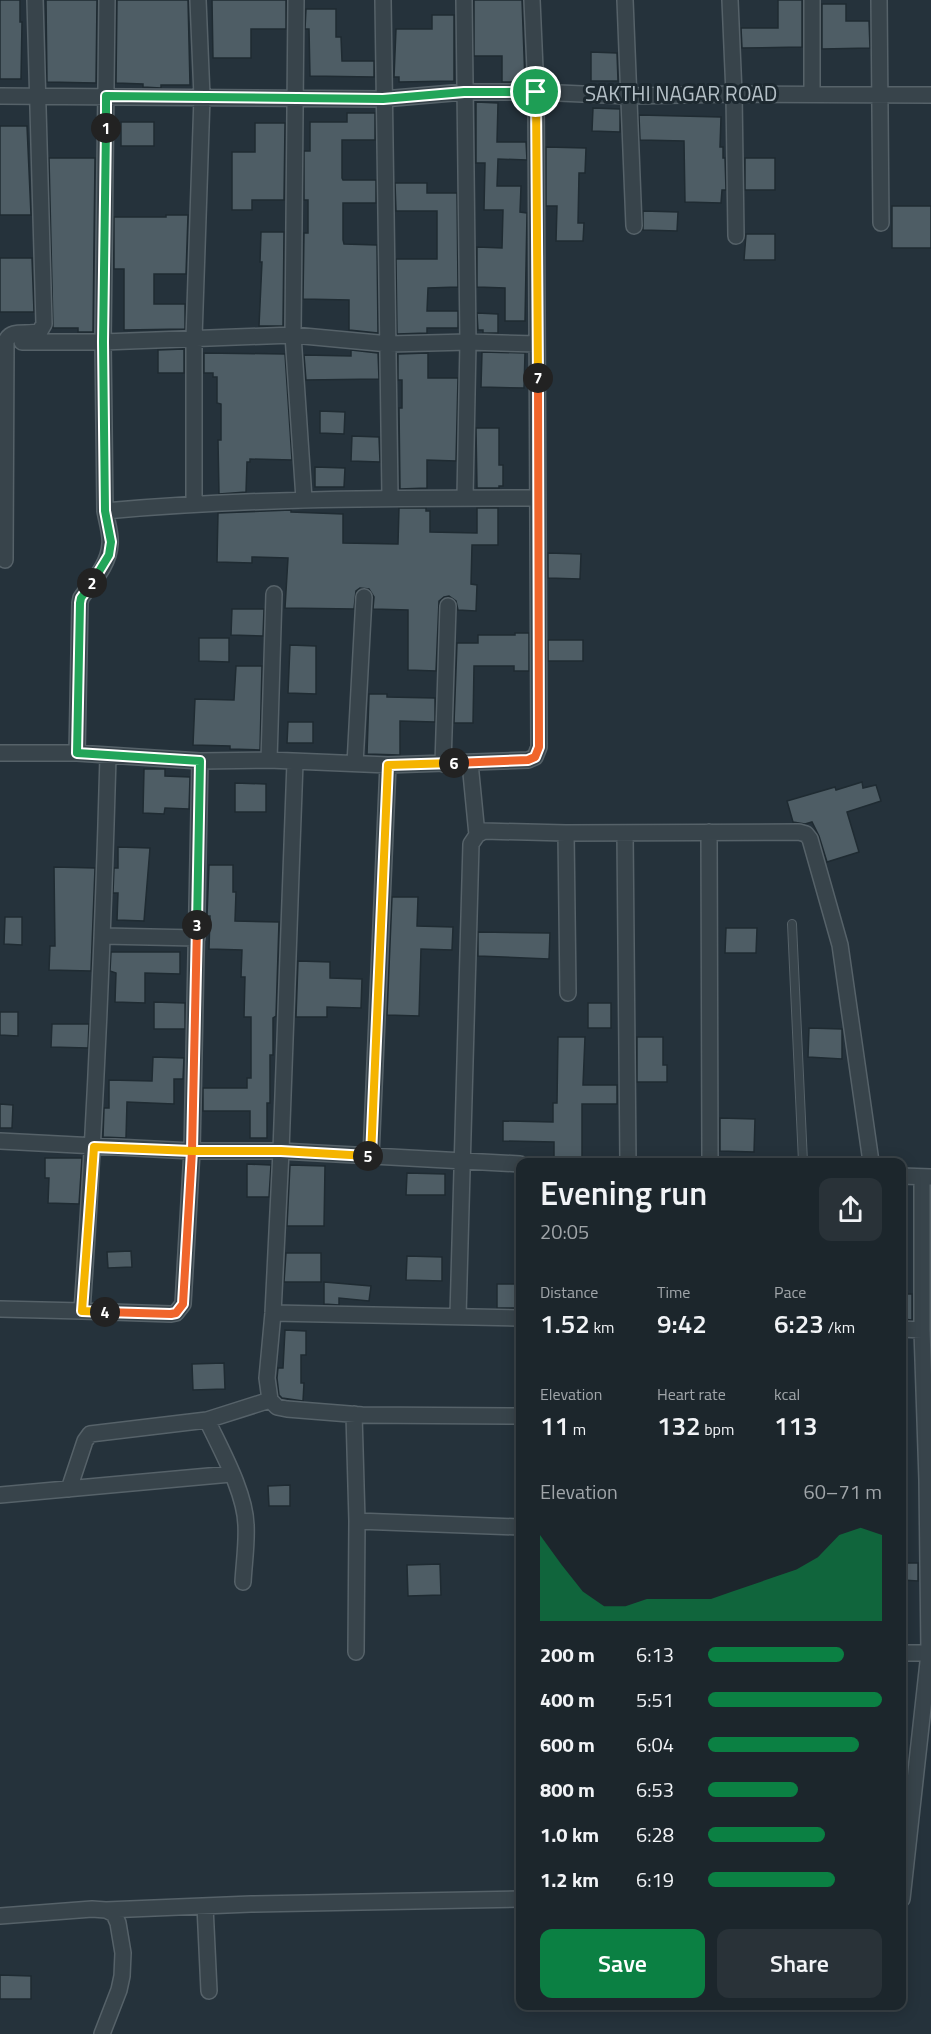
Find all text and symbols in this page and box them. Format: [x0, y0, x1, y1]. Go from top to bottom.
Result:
pin [510, 66, 561, 117]
icon: arrive [519, 75, 552, 108]
street label: SAKTHI NAGAR ROAD [585, 77, 777, 109]
pin: 1 [91, 113, 121, 143]
text: 1 [102, 116, 110, 140]
pin: 7 [523, 363, 553, 393]
text: 7 [534, 366, 542, 390]
pin: 2 [77, 568, 107, 598]
text: 2 [88, 571, 96, 595]
pin: 6 [439, 748, 469, 778]
text: 6 [450, 751, 458, 775]
pin: 3 [182, 910, 212, 940]
text: 3 [193, 913, 201, 937]
pin: 5 [353, 1141, 383, 1171]
text: 5 [364, 1144, 372, 1168]
text: Evening run [540, 1168, 707, 1218]
button: share [819, 1178, 882, 1241]
text: 20:05 [540, 1216, 589, 1247]
text: Distance [540, 1280, 598, 1304]
text: Time [657, 1280, 690, 1304]
text: Pace [774, 1280, 806, 1304]
pin: 4 [90, 1297, 120, 1327]
text: 4 [101, 1300, 109, 1324]
text: 1.52 [540, 1304, 590, 1343]
text: 9:42 [657, 1304, 707, 1343]
text: 6:23 [774, 1304, 824, 1343]
text: km [590, 1315, 614, 1339]
text: /km [824, 1315, 855, 1339]
text: Elevation [540, 1382, 602, 1406]
text: Heart rate [657, 1382, 726, 1406]
text: kcal [774, 1382, 800, 1406]
text: 11 [540, 1406, 569, 1445]
text: 132 [657, 1406, 701, 1445]
text: 113 [774, 1406, 818, 1445]
text: m [569, 1417, 586, 1441]
text: bpm [701, 1417, 734, 1441]
text: Elevation [540, 1476, 618, 1507]
text: 60–71 m [803, 1476, 882, 1507]
text: 200 m [540, 1639, 595, 1670]
text: 6:13 [636, 1639, 674, 1670]
text: 400 m [540, 1684, 595, 1715]
text: 5:51 [636, 1684, 674, 1715]
text: 600 m [540, 1729, 595, 1760]
text: 6:04 [636, 1729, 674, 1760]
text: 800 m [540, 1774, 595, 1805]
text: 6:53 [636, 1774, 674, 1805]
text: 1.0 km [540, 1819, 599, 1850]
text: 6:28 [636, 1819, 674, 1850]
text: 1.2 km [540, 1864, 599, 1895]
text: 6:19 [636, 1864, 674, 1895]
button: Save [540, 1929, 705, 1998]
button: Share [717, 1929, 882, 1998]

